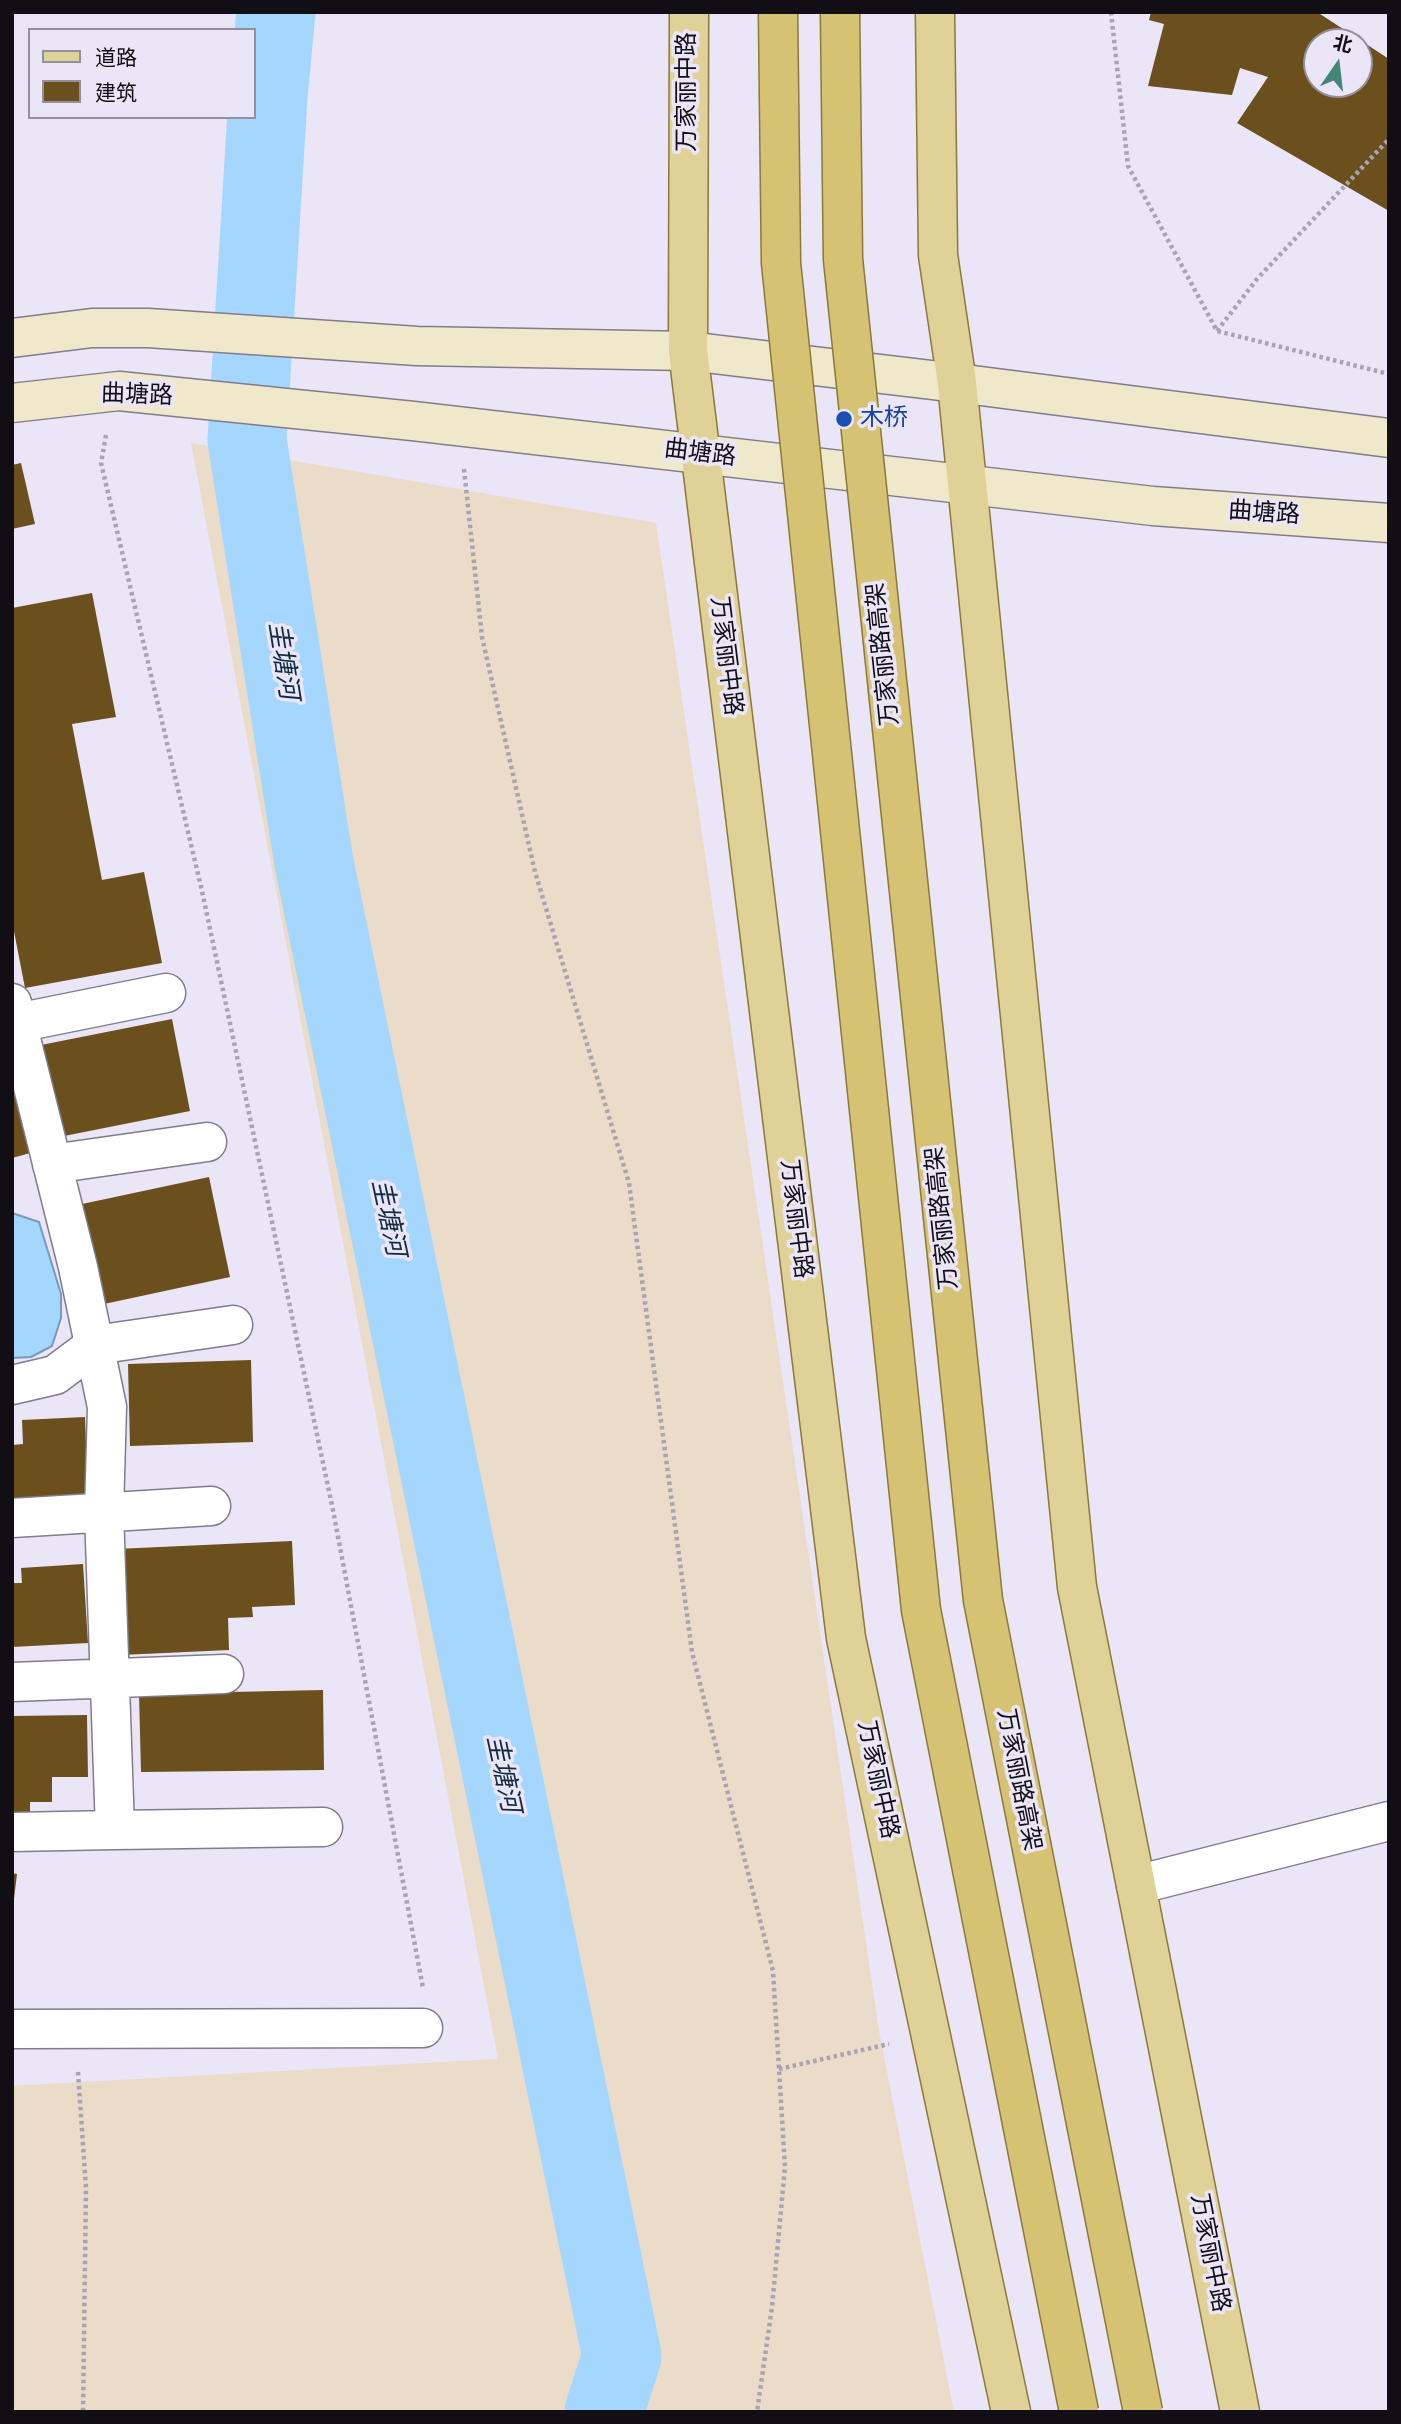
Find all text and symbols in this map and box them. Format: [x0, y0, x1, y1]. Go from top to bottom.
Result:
legend [28, 28, 256, 119]
north arrow [1303, 28, 1373, 98]
text: 北 [1330, 29, 1355, 59]
street label: 万家丽中路 [674, 32, 702, 152]
text: 道路 [95, 43, 137, 72]
text: 建筑 [95, 78, 137, 107]
street label: 曲塘路 [101, 380, 173, 412]
place label: 木桥 [860, 405, 908, 433]
marker: 木桥 [834, 409, 854, 429]
street label: 曲塘路 [663, 435, 737, 473]
street label: 曲塘路 [1227, 497, 1301, 531]
street label: 万家丽路高架 [862, 581, 906, 727]
street label: 万家丽中路 [703, 595, 747, 717]
water label: 圭塘河 [260, 620, 304, 702]
street label: 万家丽路高架 [921, 1145, 965, 1291]
street label: 万家丽中路 [773, 1158, 817, 1280]
water label: 圭塘河 [364, 1177, 410, 1259]
street label: 万家丽路高架 [990, 1707, 1046, 1853]
street label: 万家丽中路 [850, 1718, 904, 1842]
water label: 圭塘河 [479, 1733, 525, 1815]
street label: 万家丽中路 [1183, 2191, 1235, 2315]

